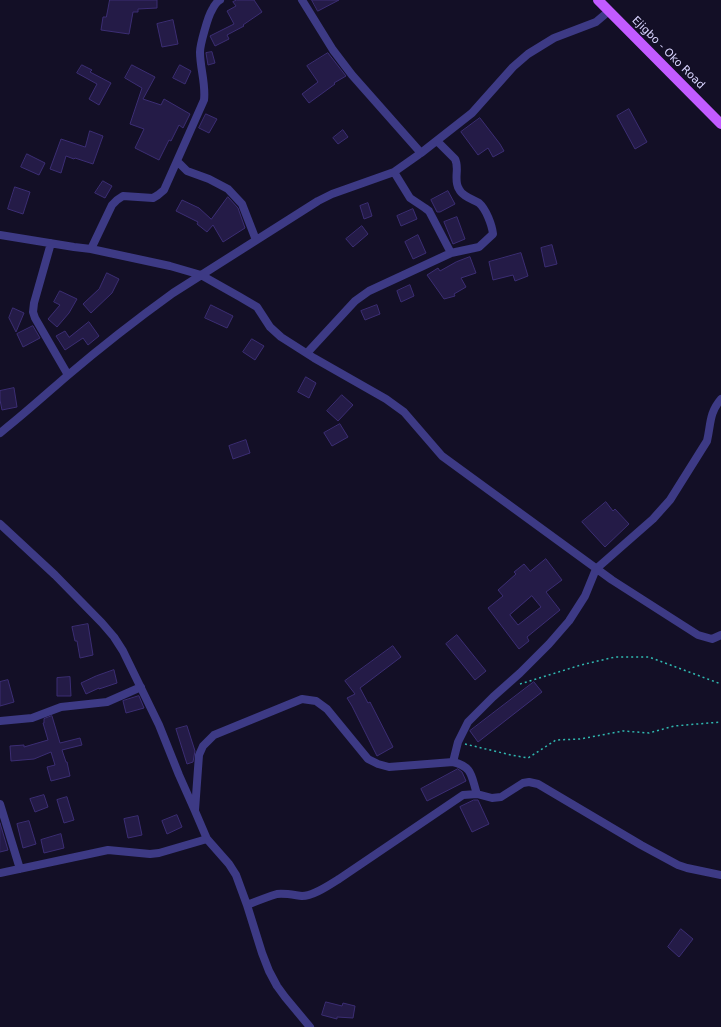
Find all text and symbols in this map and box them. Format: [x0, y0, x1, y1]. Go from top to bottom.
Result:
street label: Ejigbo - Oko Road [629, 14, 707, 92]

